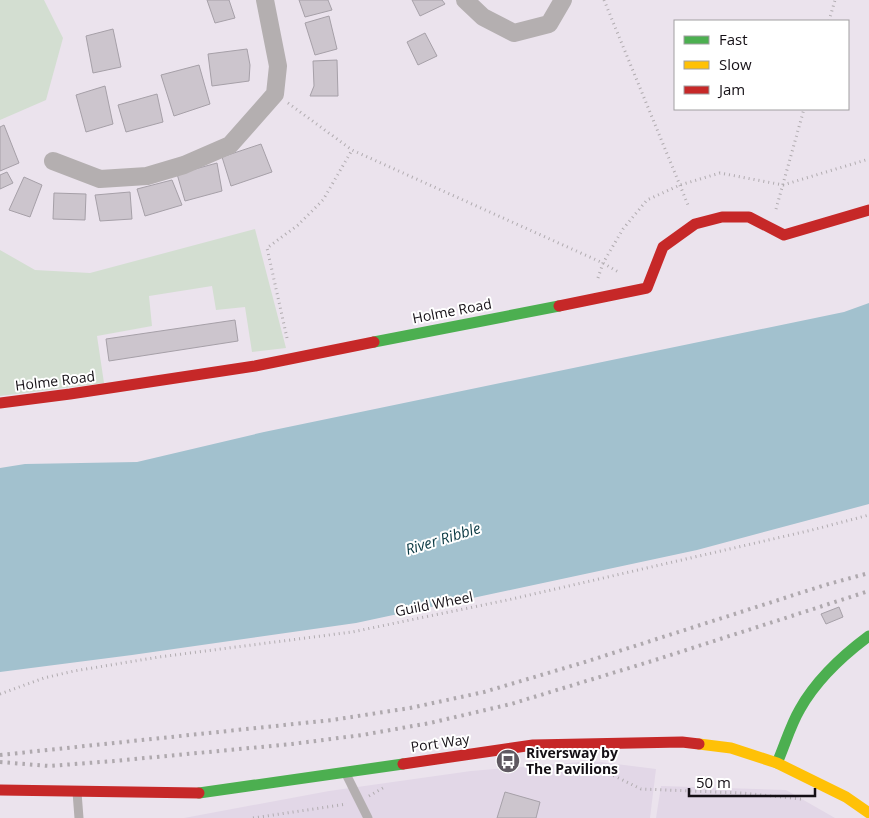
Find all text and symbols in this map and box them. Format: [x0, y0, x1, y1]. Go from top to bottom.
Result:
legend [674, 20, 849, 110]
text: Fast [719, 29, 748, 49]
text: Slow [719, 54, 752, 74]
text: Jam [717, 79, 745, 99]
street label: Holme Road [411, 294, 493, 327]
street label: Holme Road [14, 366, 96, 395]
water label: River Ribble [403, 517, 483, 559]
street label: Guild Wheel [393, 587, 474, 620]
street label: Port Way [409, 729, 471, 756]
place label: Riversway by The Pavilions [526, 743, 618, 778]
bus stop icon: Riversway by The Pavilions [495, 748, 521, 774]
scale bar [689, 766, 815, 798]
text: 50 m [696, 772, 731, 792]

